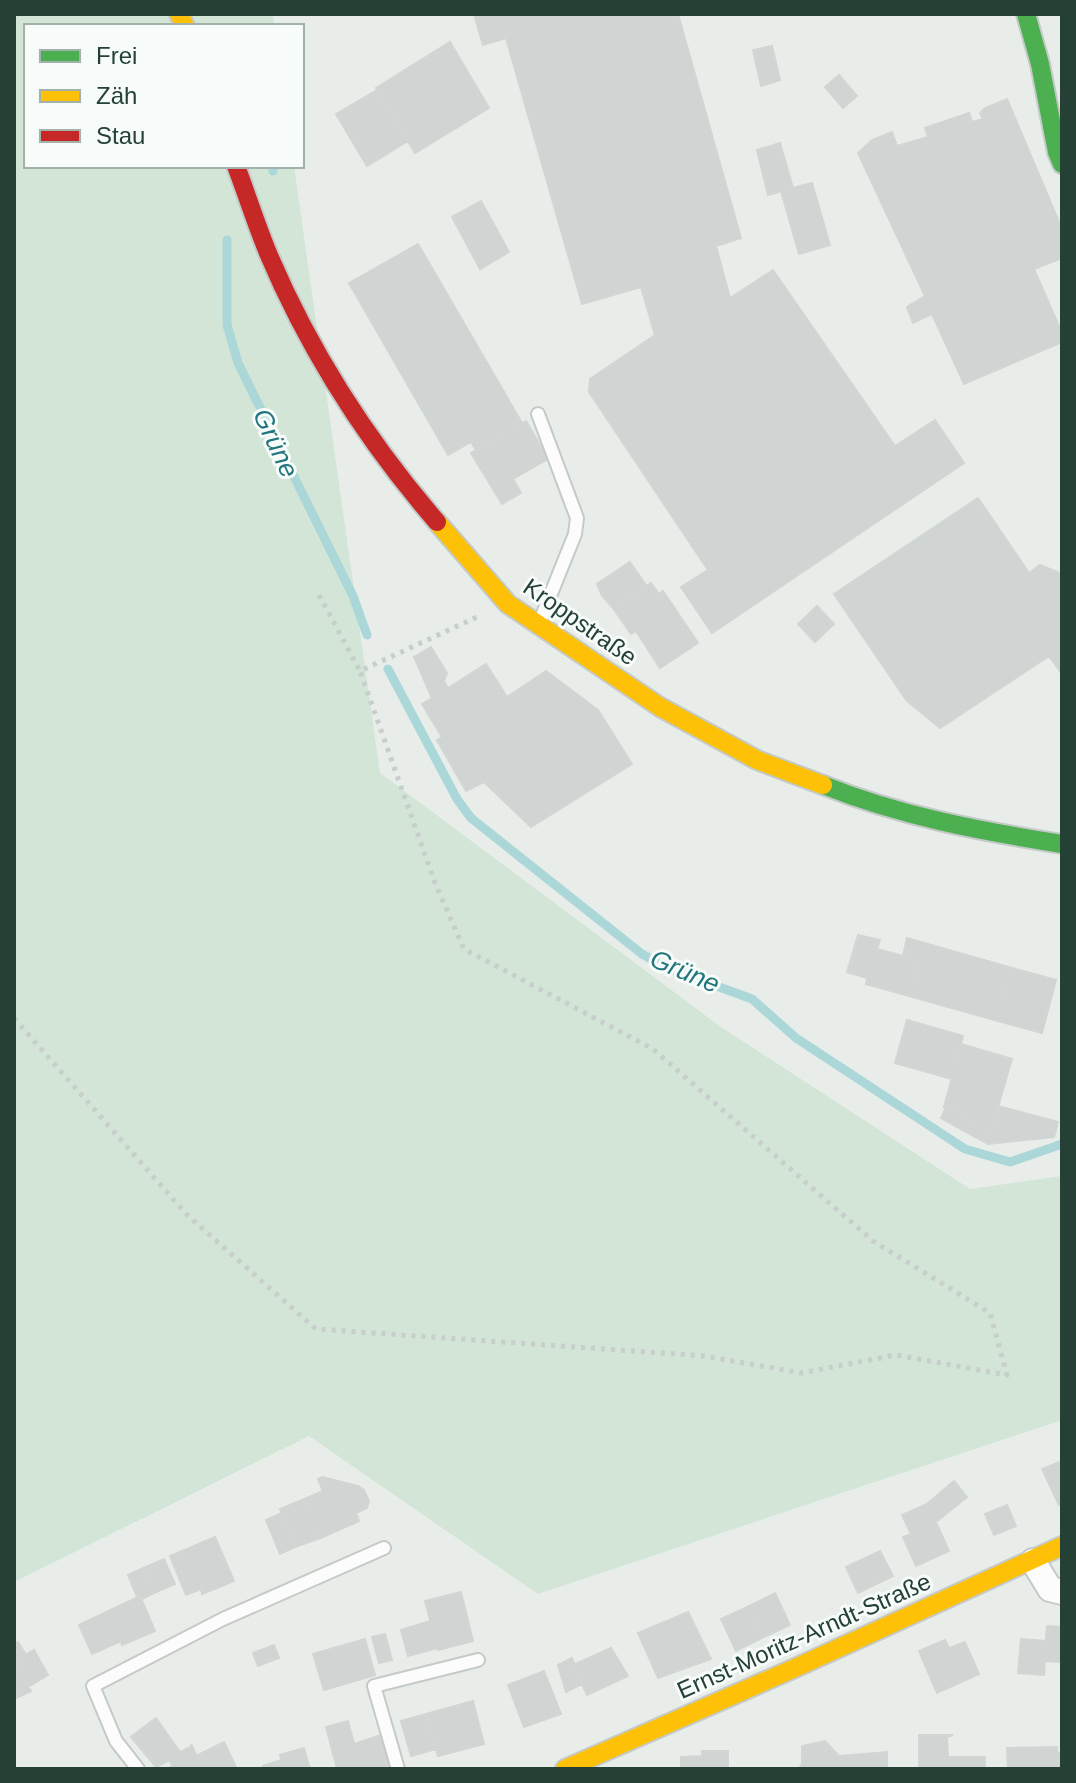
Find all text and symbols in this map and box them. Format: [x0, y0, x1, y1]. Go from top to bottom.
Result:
legend [24, 24, 304, 168]
text: Frei [96, 42, 137, 69]
text: Zäh [96, 82, 137, 109]
text: Stau [96, 122, 145, 149]
water label: Grüne [247, 404, 305, 482]
street label: Kroppstraße [518, 573, 642, 671]
water label: Grüne [646, 943, 724, 999]
street label: Ernst-Moritz-Arndt-Straße [673, 1567, 935, 1704]

